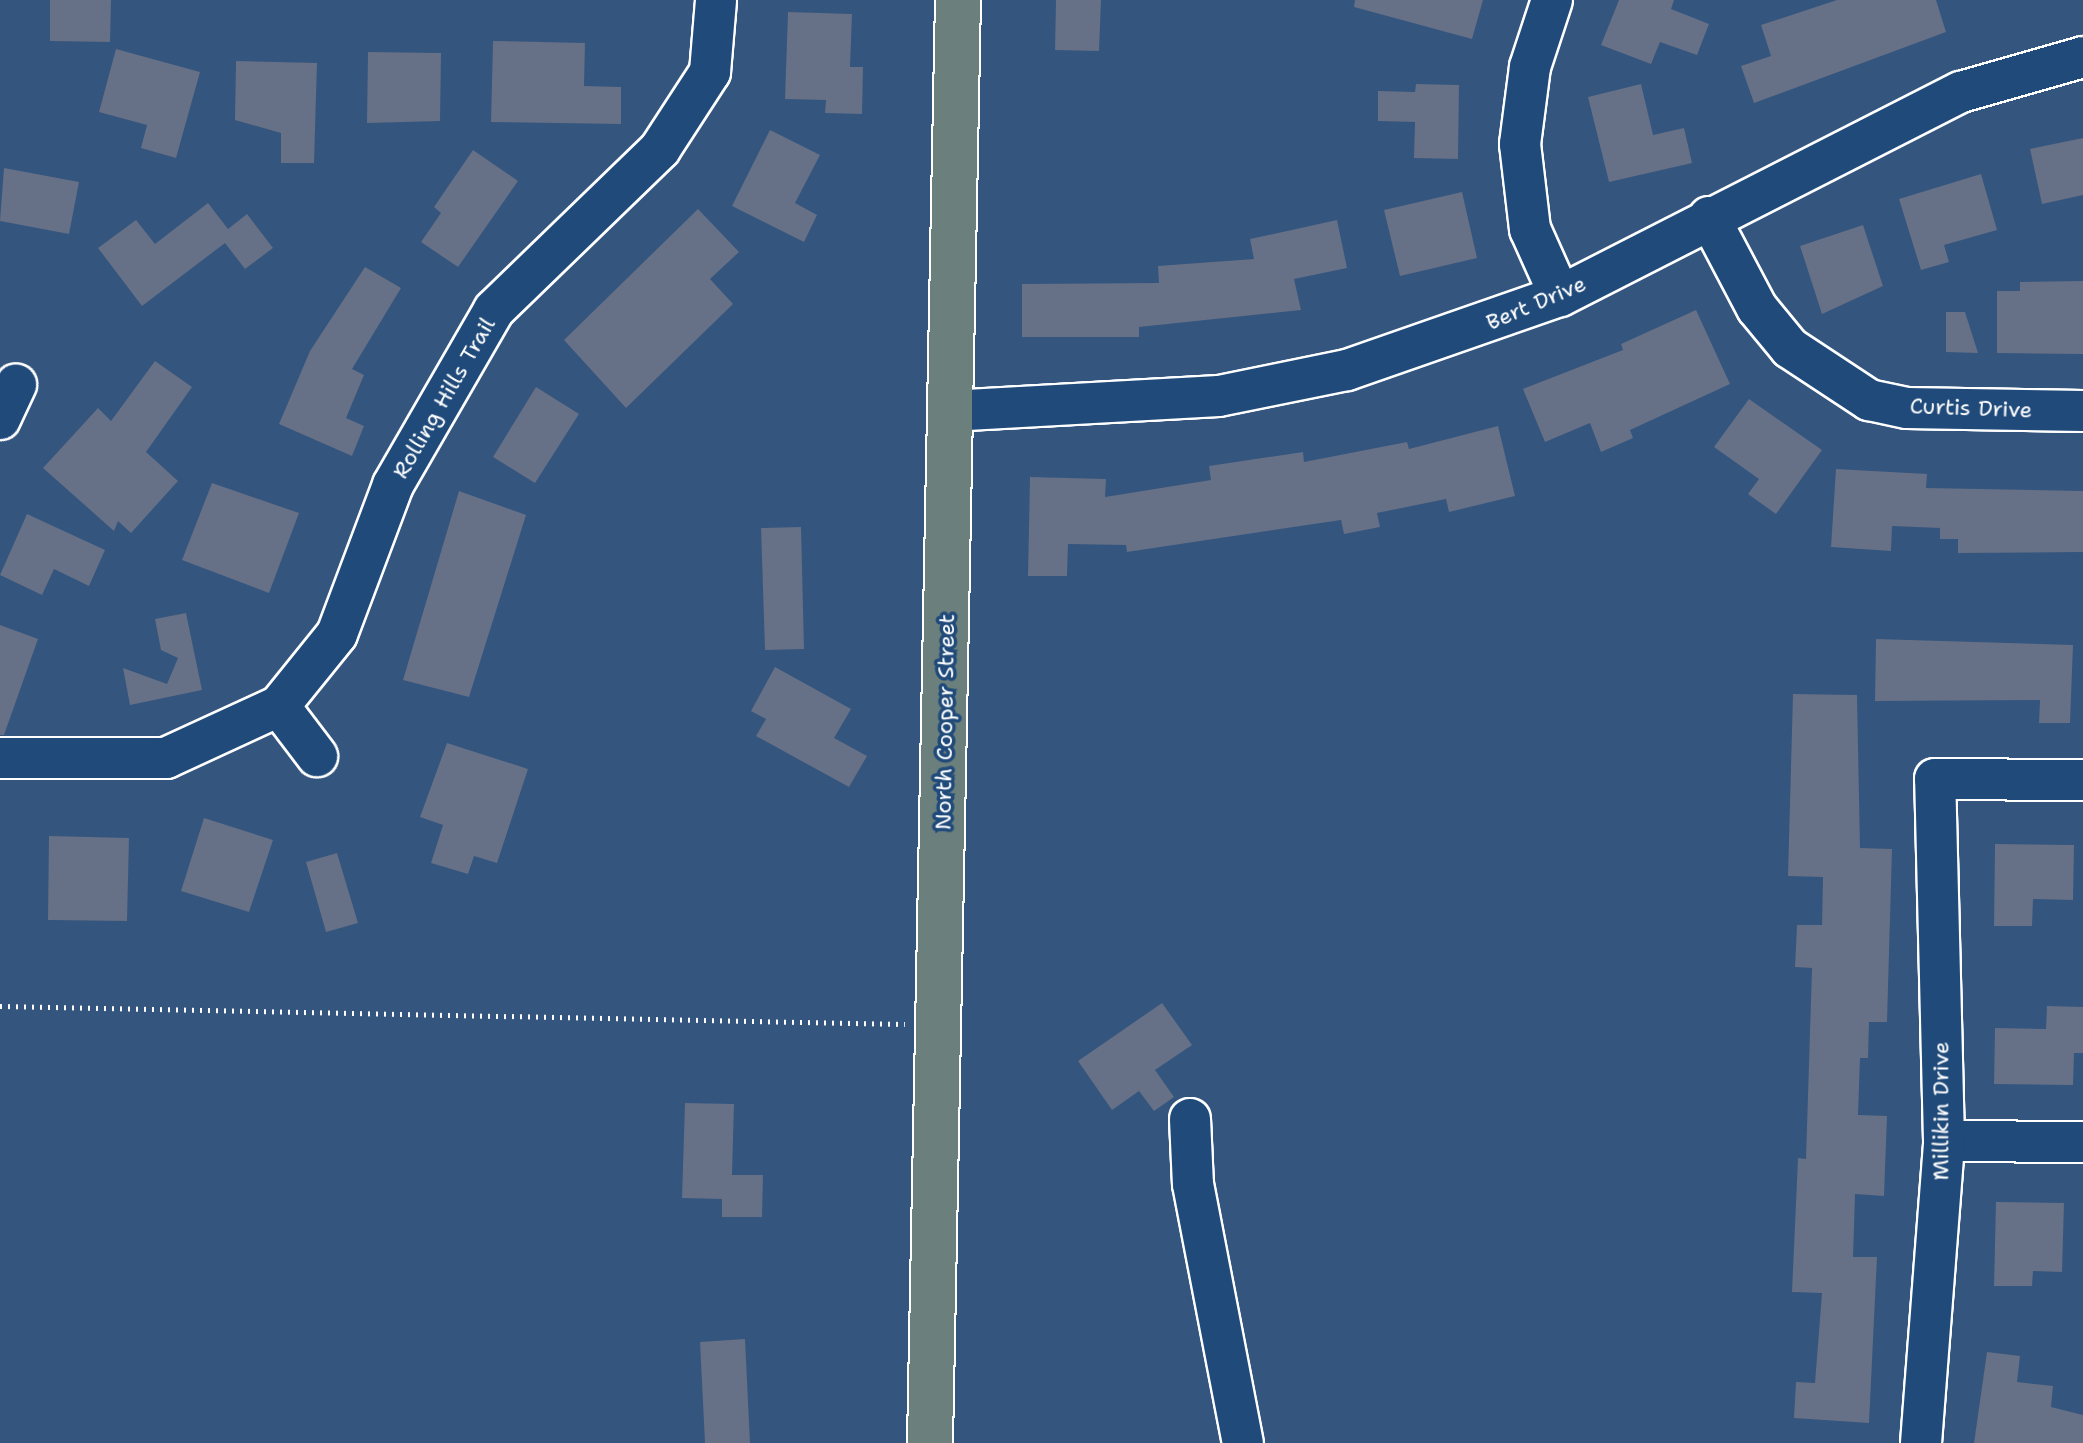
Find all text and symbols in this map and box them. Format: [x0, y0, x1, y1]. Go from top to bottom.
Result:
street label: Bert Drive [1482, 270, 1590, 336]
street label: Rolling Hills Trail [387, 313, 501, 483]
street label: Curtis Drive [1909, 393, 2033, 423]
street label: North Cooper Street [930, 614, 960, 830]
street label: Millikin Drive [1928, 1041, 1954, 1181]

